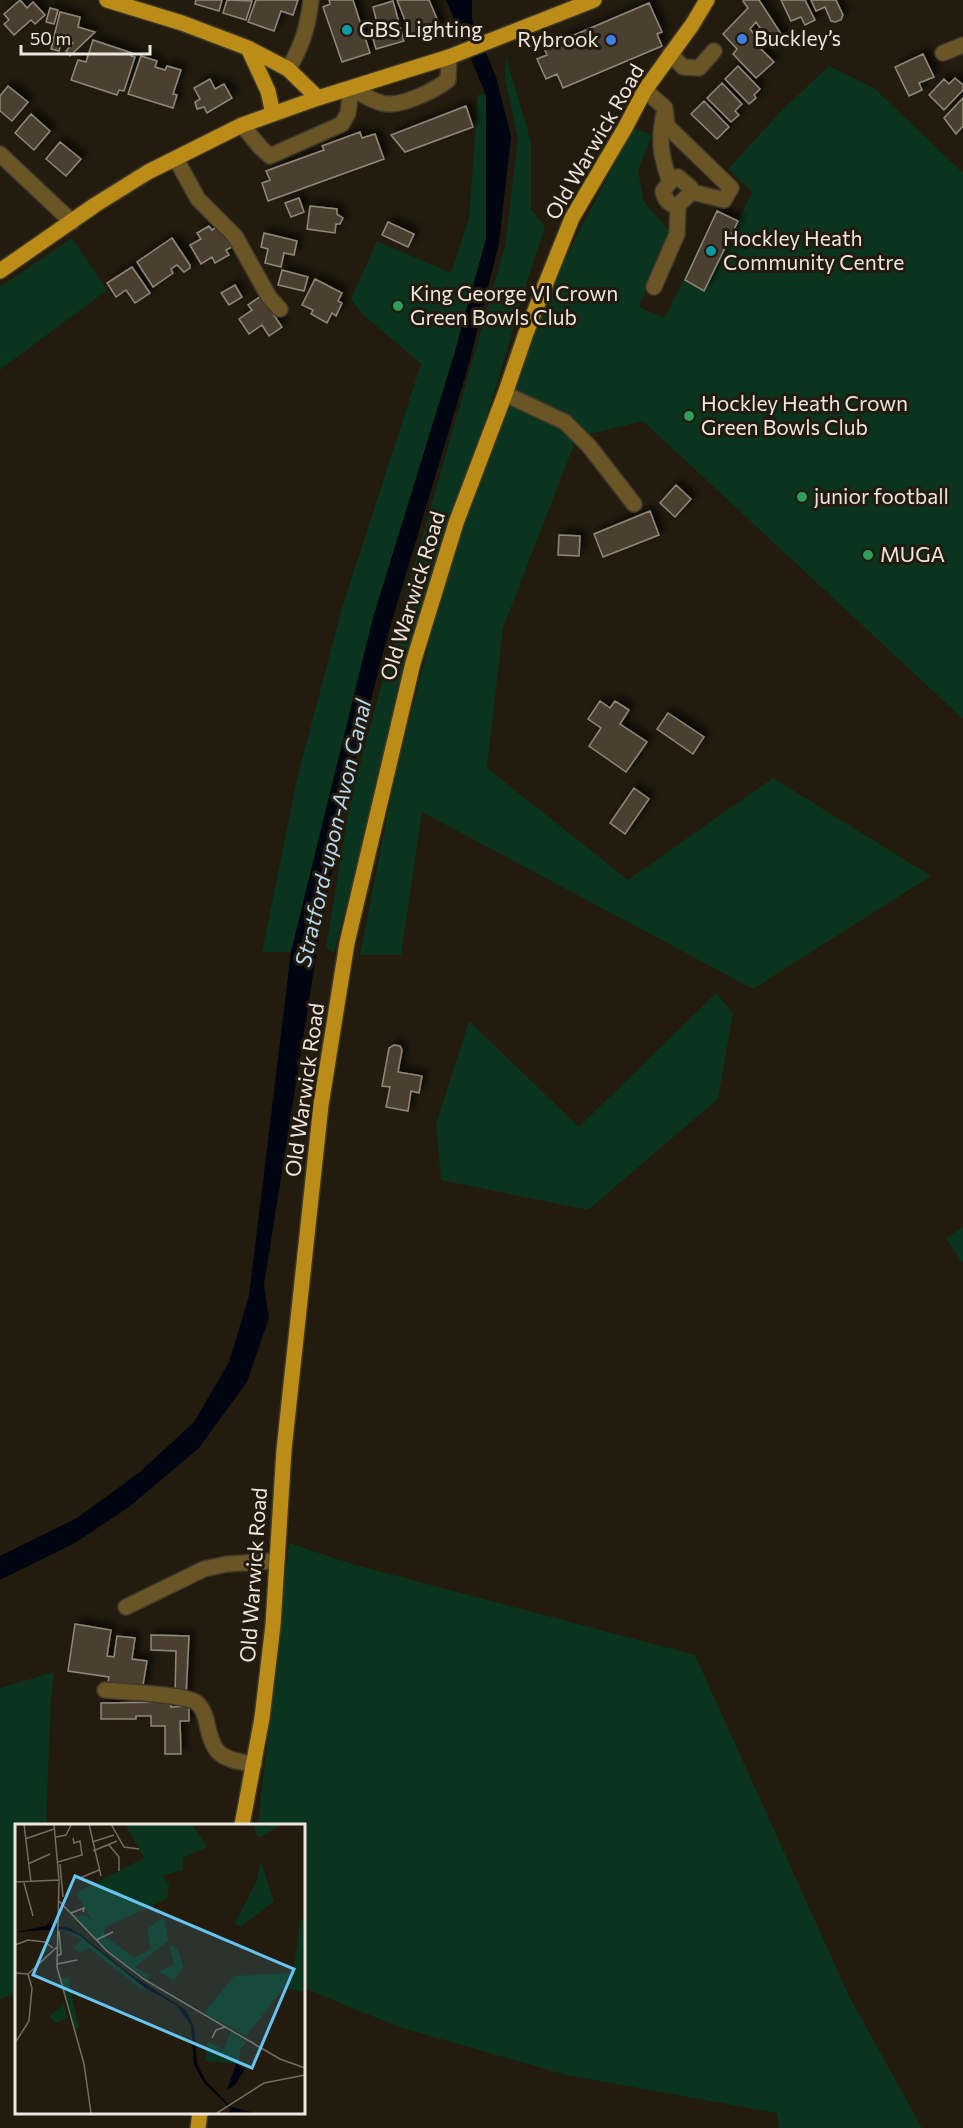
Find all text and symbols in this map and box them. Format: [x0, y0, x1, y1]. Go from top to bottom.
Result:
place label: GBS Lighting [359, 16, 483, 41]
scale bar [21, 18, 150, 56]
marker: GBS Lighting [340, 23, 354, 37]
place label: Buckley’s [754, 25, 841, 50]
place label: Rybrook [517, 26, 599, 51]
text: 50 m [30, 27, 71, 49]
marker: Buckley’s [735, 32, 749, 46]
marker: Rybrook [604, 33, 618, 47]
street label: Old Warwick Road [539, 59, 648, 223]
place label: Hockley Heath Community Centre [723, 225, 904, 274]
marker: Hockley Heath Community Centre [704, 244, 718, 258]
place label: King George VI Crown Green Bowls Club [410, 280, 618, 329]
marker: King George VI Crown Green Bowls Club [391, 299, 405, 313]
place label: Hockley Heath Crown Green Bowls Club [701, 390, 908, 439]
marker: Hockley Heath Crown Green Bowls Club [682, 409, 696, 423]
place label: junior football [814, 483, 949, 508]
marker: junior football [795, 490, 809, 504]
street label: Old Warwick Road [374, 508, 449, 683]
place label: MUGA [880, 541, 945, 566]
marker: MUGA [861, 548, 875, 562]
water label: Stratford-upon-Avon Canal [289, 696, 377, 969]
street label: Old Warwick Road [279, 1001, 328, 1178]
street label: Old Warwick Road [234, 1487, 271, 1663]
inset map [15, 1824, 304, 2113]

